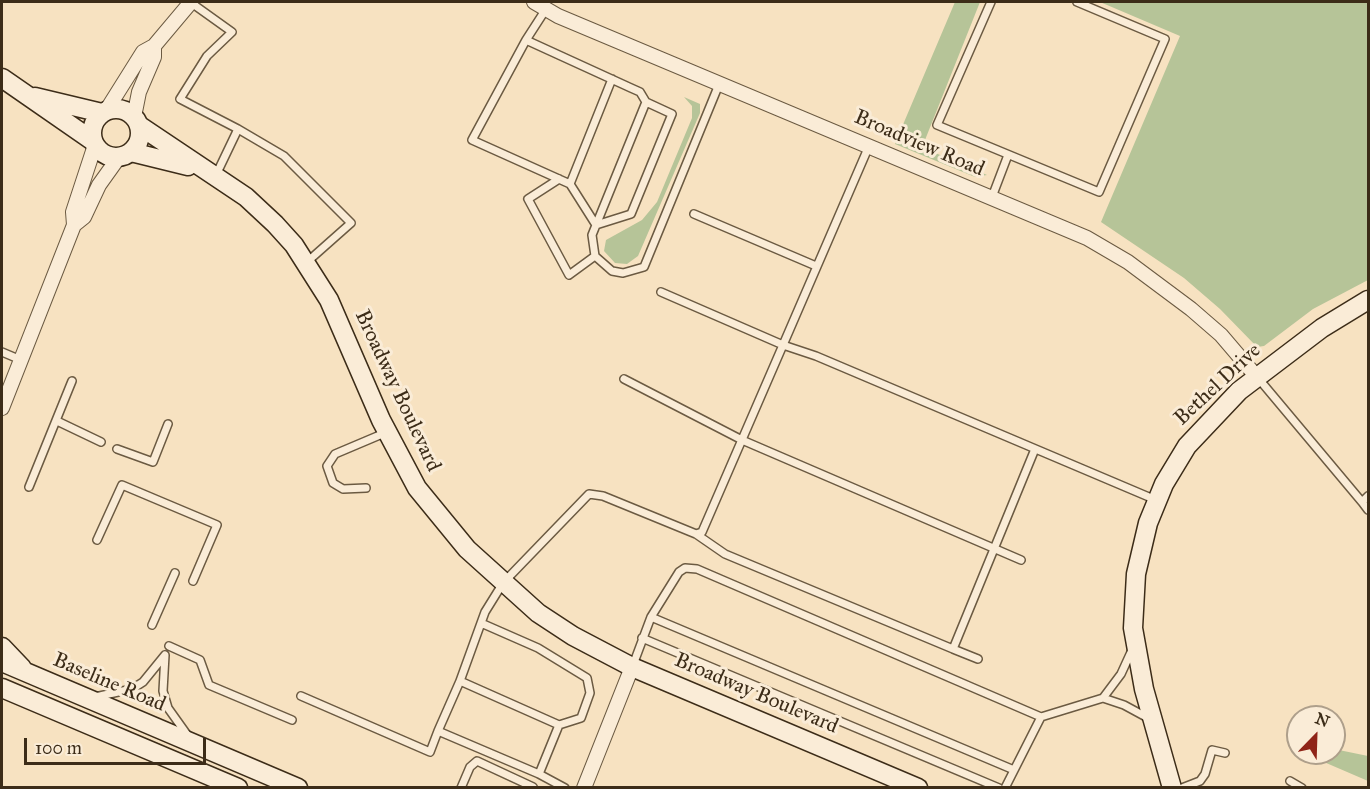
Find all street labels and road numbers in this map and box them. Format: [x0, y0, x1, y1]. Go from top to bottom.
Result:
street label: Broadview Road [850, 105, 988, 183]
street label: Broadway Boulevard [348, 306, 446, 476]
street label: Bethel Drive [1169, 339, 1267, 431]
street label: Baseline Road [49, 648, 169, 718]
street label: Broadway Boulevard [670, 648, 842, 740]

